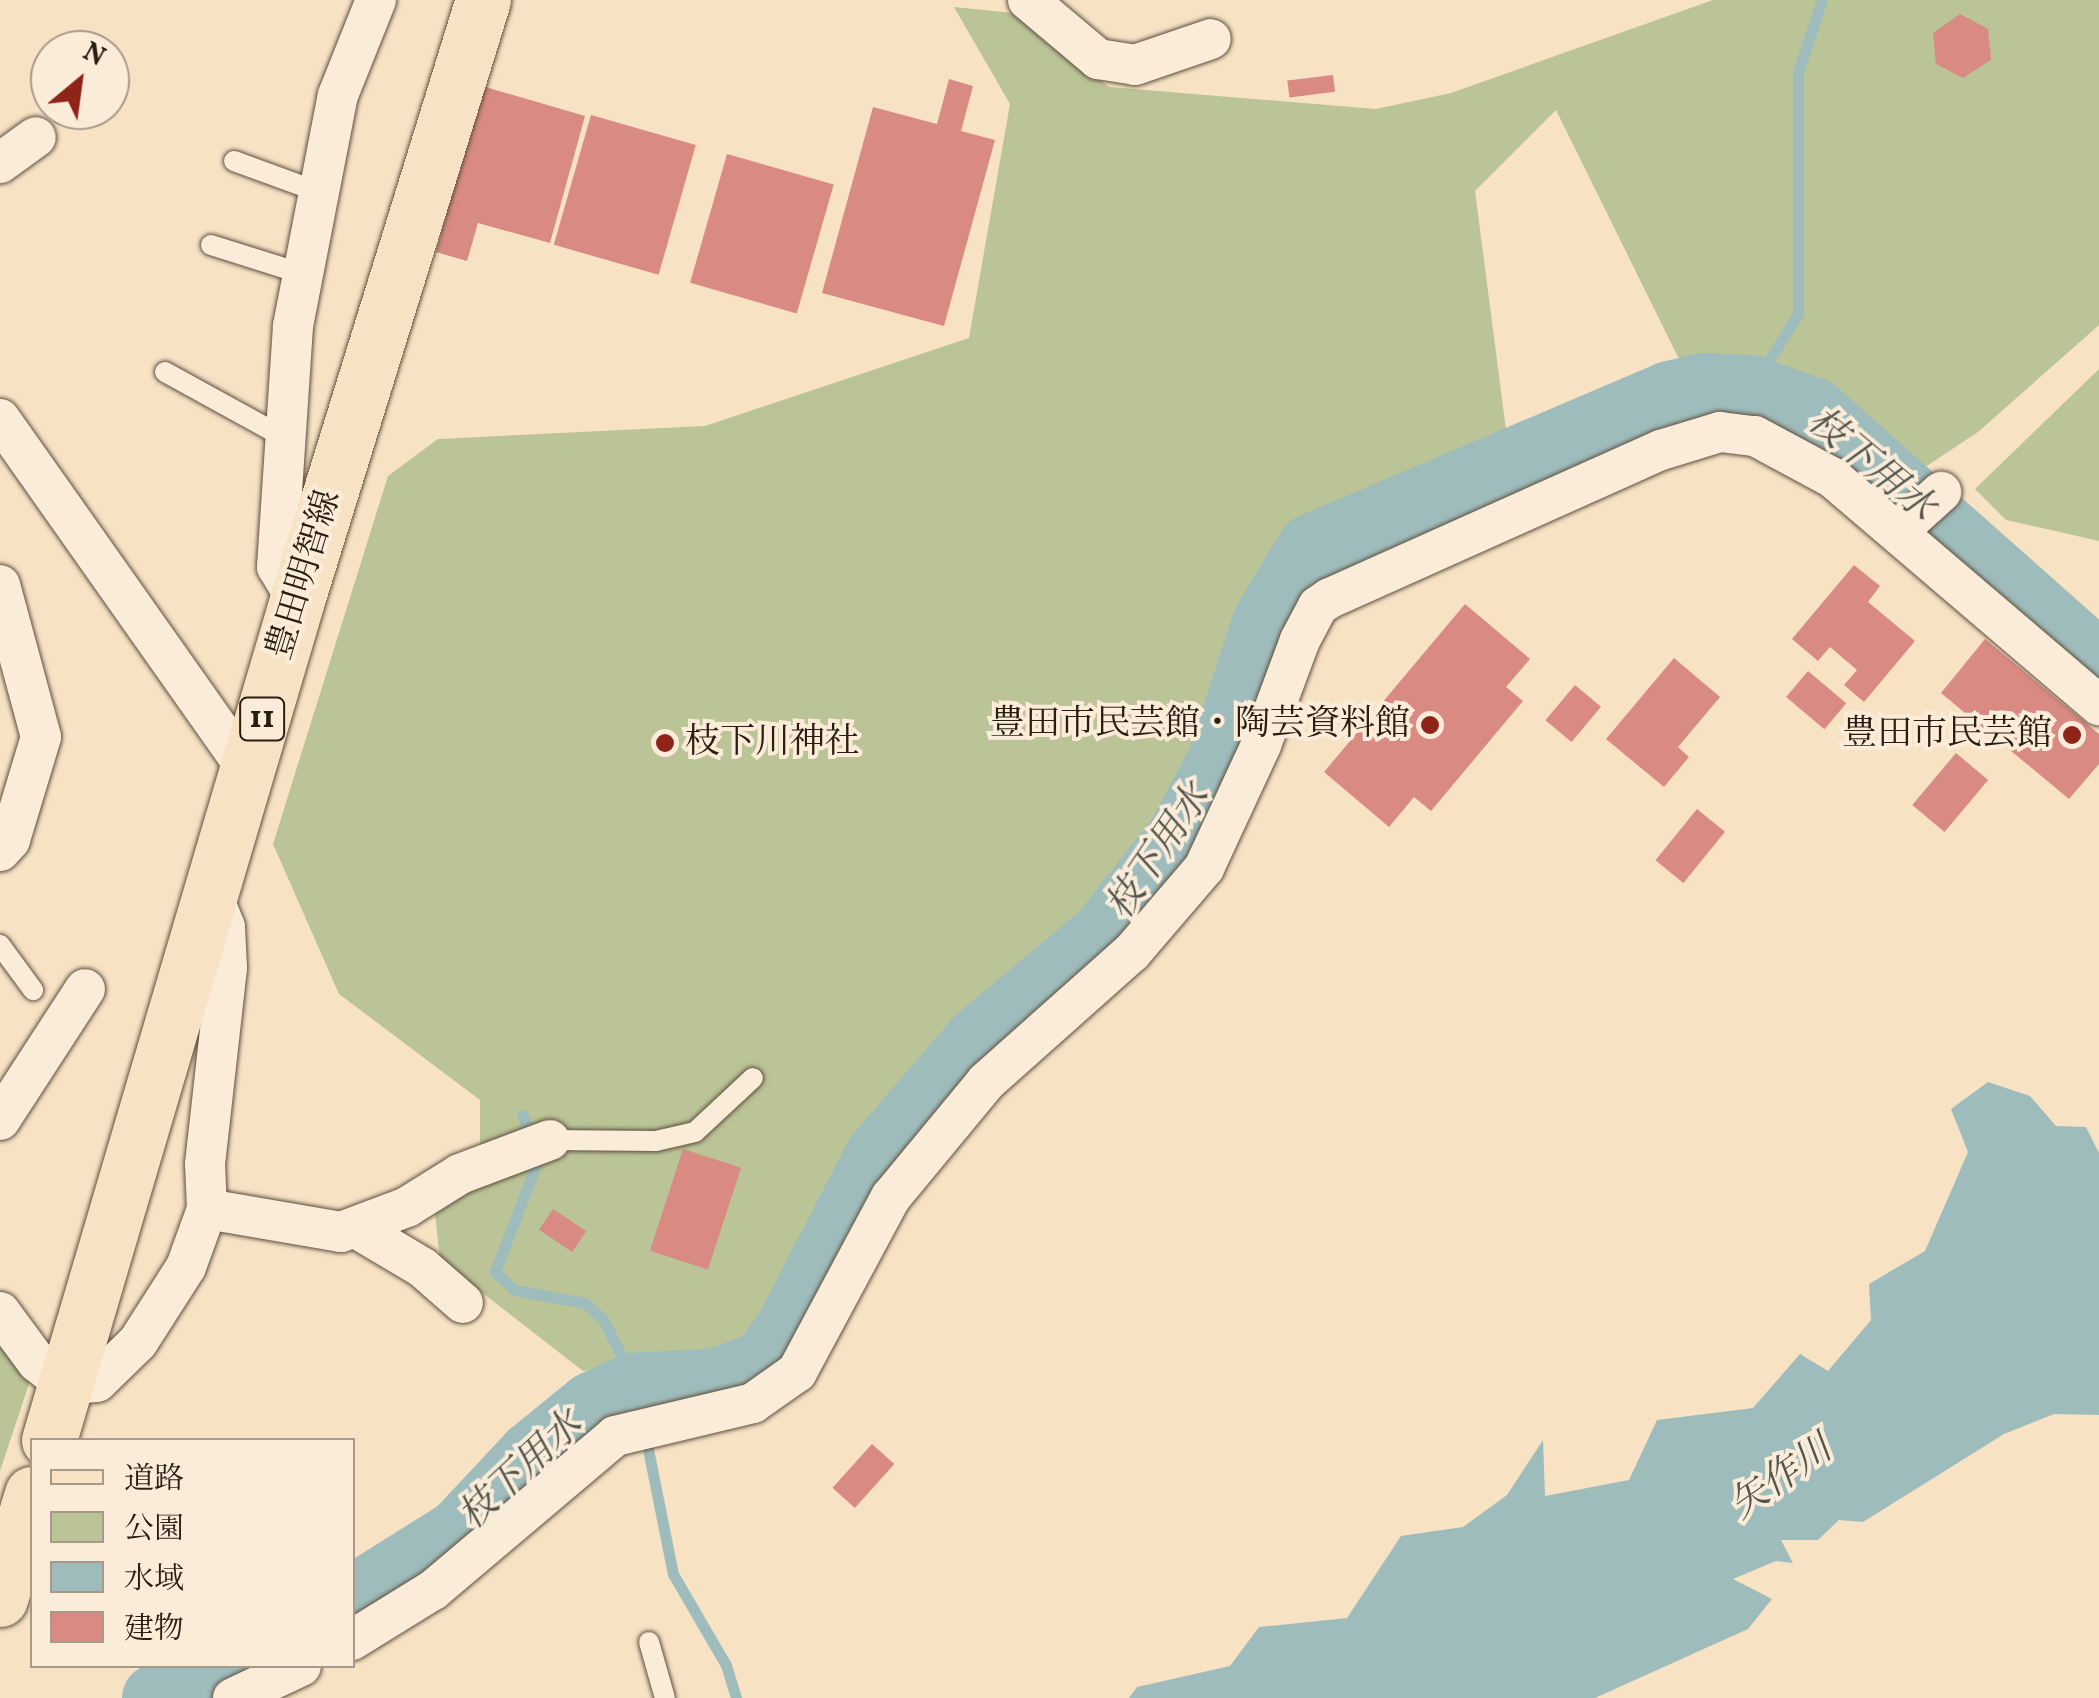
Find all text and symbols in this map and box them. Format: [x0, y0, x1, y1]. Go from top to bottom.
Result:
north arrow [30, 30, 130, 130]
text: N [75, 33, 112, 77]
water label: 枝下用水 [1797, 400, 1943, 532]
street label: 豊田明智線 [259, 485, 351, 665]
road number: 11 [237, 692, 287, 746]
place label: 豊田市民芸館・陶芸資料館 [990, 704, 1410, 746]
marker: 豊田市民芸館・陶芸資料館 [1419, 714, 1441, 736]
place label: 豊田市民芸館 [1842, 714, 2052, 756]
place label: 枝下川神社 [685, 722, 860, 764]
marker: 豊田市民芸館 [2061, 724, 2083, 746]
marker: 枝下川神社 [654, 732, 676, 754]
water label: 枝下用水 [1099, 777, 1221, 929]
water label: 枝下用水 [451, 1403, 593, 1541]
water label: 矢作川 [1722, 1428, 1842, 1530]
legend [30, 1438, 355, 1668]
text: 道路 [124, 1459, 184, 1501]
text: 公園 [124, 1509, 184, 1551]
text: 水域 [124, 1559, 184, 1601]
text: 建物 [124, 1609, 184, 1651]

